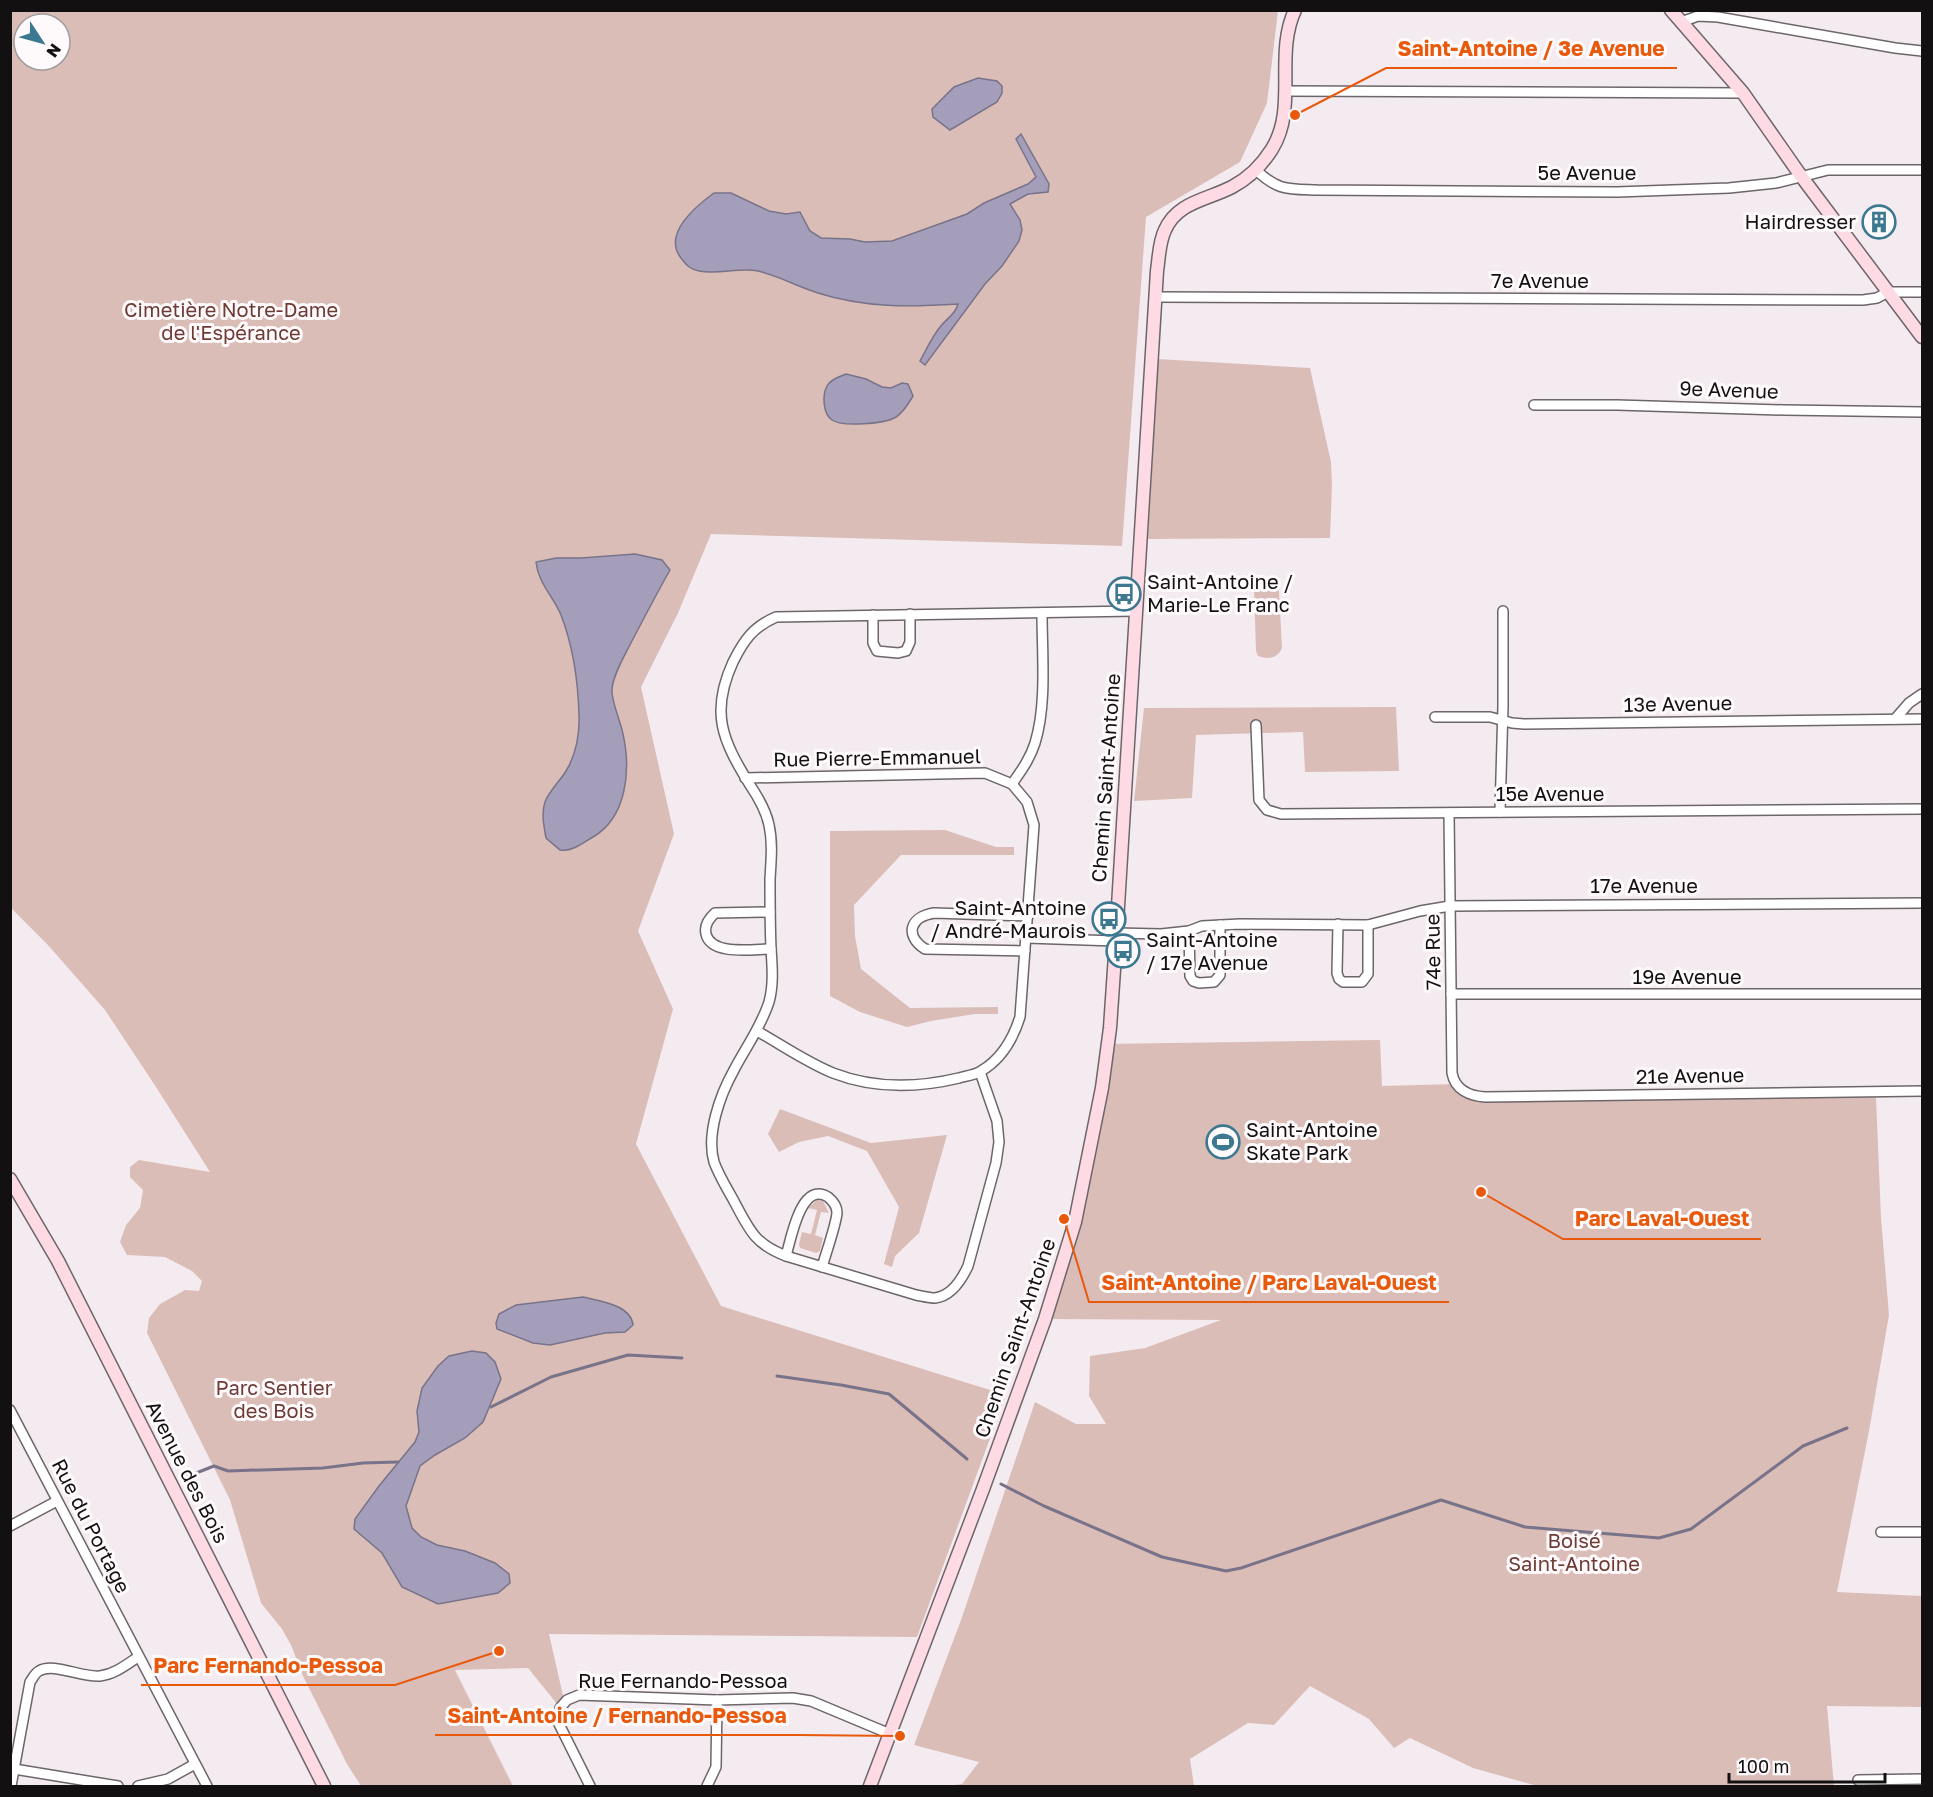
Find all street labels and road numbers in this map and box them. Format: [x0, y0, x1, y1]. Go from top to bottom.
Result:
street label: 5e Avenue [1538, 160, 1636, 184]
street label: 7e Avenue [1491, 268, 1589, 292]
street label: 9e Avenue [1679, 375, 1779, 403]
street label: Chemin Saint-Antoine [1086, 673, 1124, 883]
street label: 13e Avenue [1623, 690, 1732, 716]
street label: Rue Pierre-Emmanuel [773, 743, 981, 771]
street label: 15e Avenue [1496, 781, 1604, 805]
street label: 17e Avenue [1590, 873, 1698, 897]
street label: 74e Rue [1419, 914, 1445, 990]
street label: 19e Avenue [1633, 964, 1742, 988]
street label: 21e Avenue [1636, 1062, 1744, 1088]
street label: Chemin Saint-Antoine [969, 1235, 1059, 1441]
street label: Avenue des Bois [142, 1396, 234, 1547]
street label: Rue du Portage [48, 1454, 136, 1597]
street label: Rue Fernando-Pessoa [578, 1668, 788, 1692]

